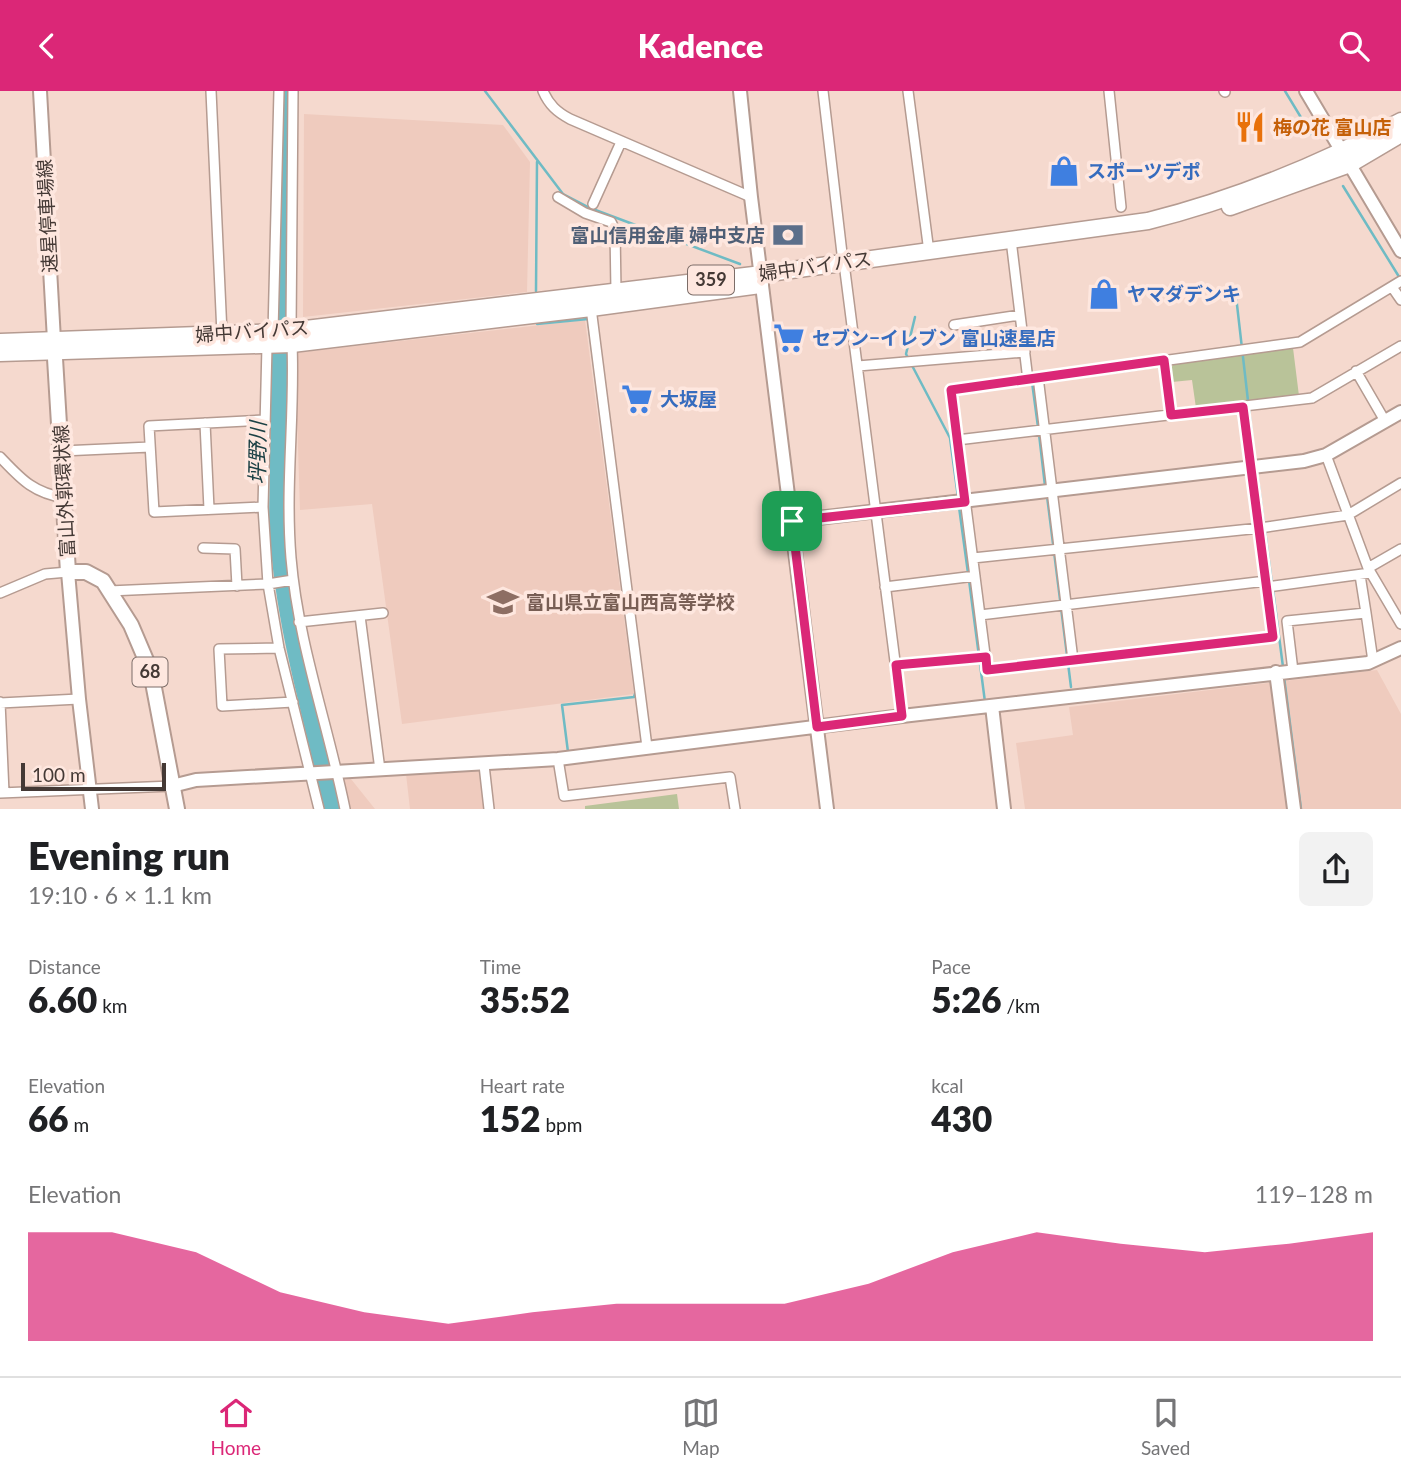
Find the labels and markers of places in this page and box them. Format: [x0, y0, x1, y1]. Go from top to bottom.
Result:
restaurant icon: 梅の花 富山店 [1233, 110, 1267, 144]
place label: 梅の花 富山店 [1273, 115, 1392, 138]
shop icon: スポーツデポ [1047, 154, 1081, 188]
place label: スポーツデポ [1087, 159, 1201, 182]
bank icon: 富山信用金庫 婦中支店 [771, 218, 805, 252]
place label: 富山信用金庫 婦中支店 [570, 223, 765, 246]
shop icon: ヤマダデンキ [1087, 277, 1121, 311]
place label: ヤマダデンキ [1127, 282, 1241, 305]
supermarket icon: セブン−イレブン 富山速星店 [772, 321, 806, 355]
place label: セブン−イレブン 富山速星店 [812, 326, 1056, 349]
supermarket icon: 大坂屋 [620, 382, 654, 416]
place label: 大坂屋 [660, 387, 717, 410]
pin [762, 491, 822, 551]
school or university icon: 富山県立富山西高等学校 [486, 585, 520, 619]
place label: 富山県立富山西高等学校 [526, 590, 735, 613]

